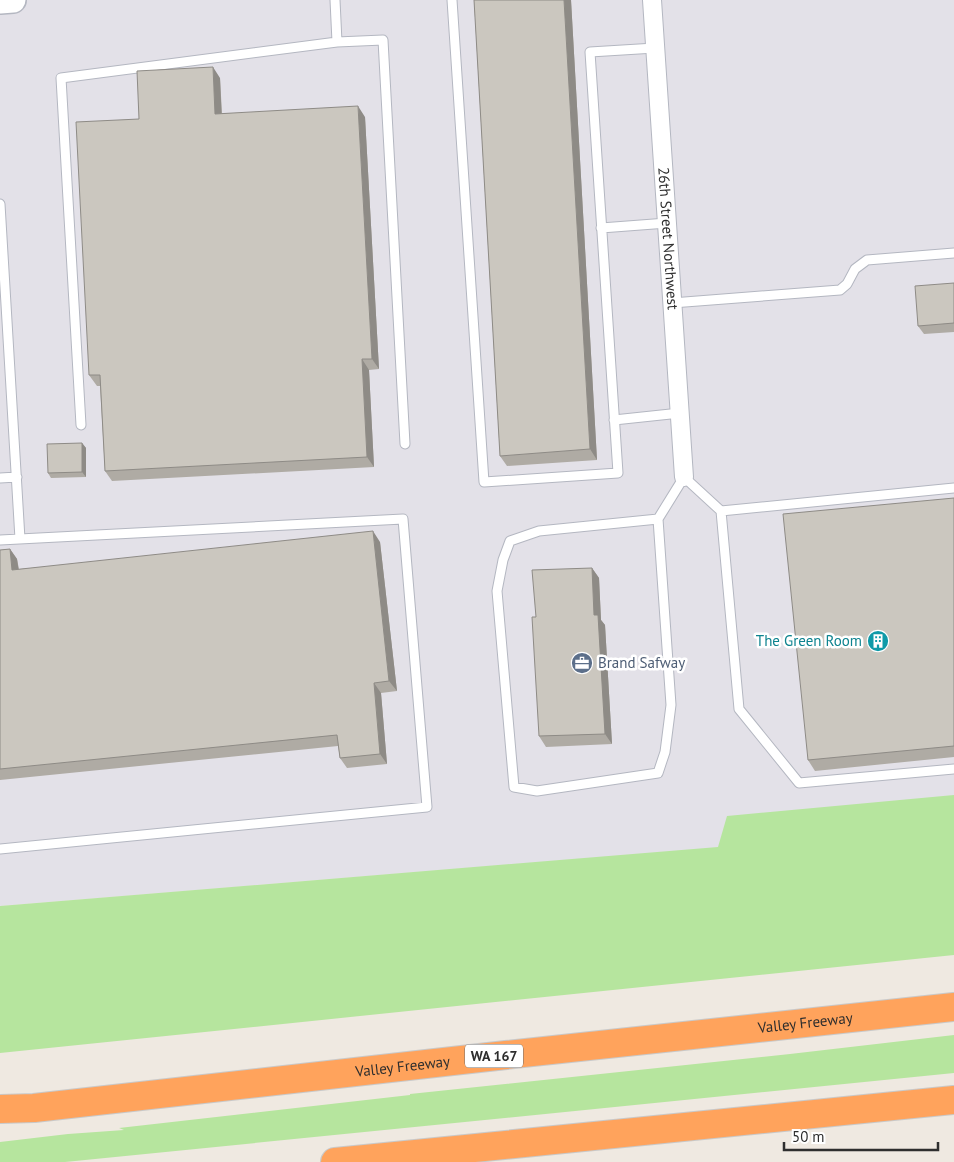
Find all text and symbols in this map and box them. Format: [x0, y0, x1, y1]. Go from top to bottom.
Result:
street label: 26th Street Northwest [654, 166, 683, 310]
building icon: The Green Room [866, 629, 890, 653]
place label: The Green Room [756, 631, 862, 650]
office icon: Brand Safway [570, 651, 594, 675]
place label: Brand Safway [598, 653, 685, 672]
street label: Valley Freeway [756, 1008, 854, 1037]
road number: WA 167 [465, 1044, 523, 1068]
street label: Valley Freeway [353, 1051, 451, 1081]
scale bar [784, 1120, 938, 1152]
text: 50 m [792, 1127, 825, 1146]

